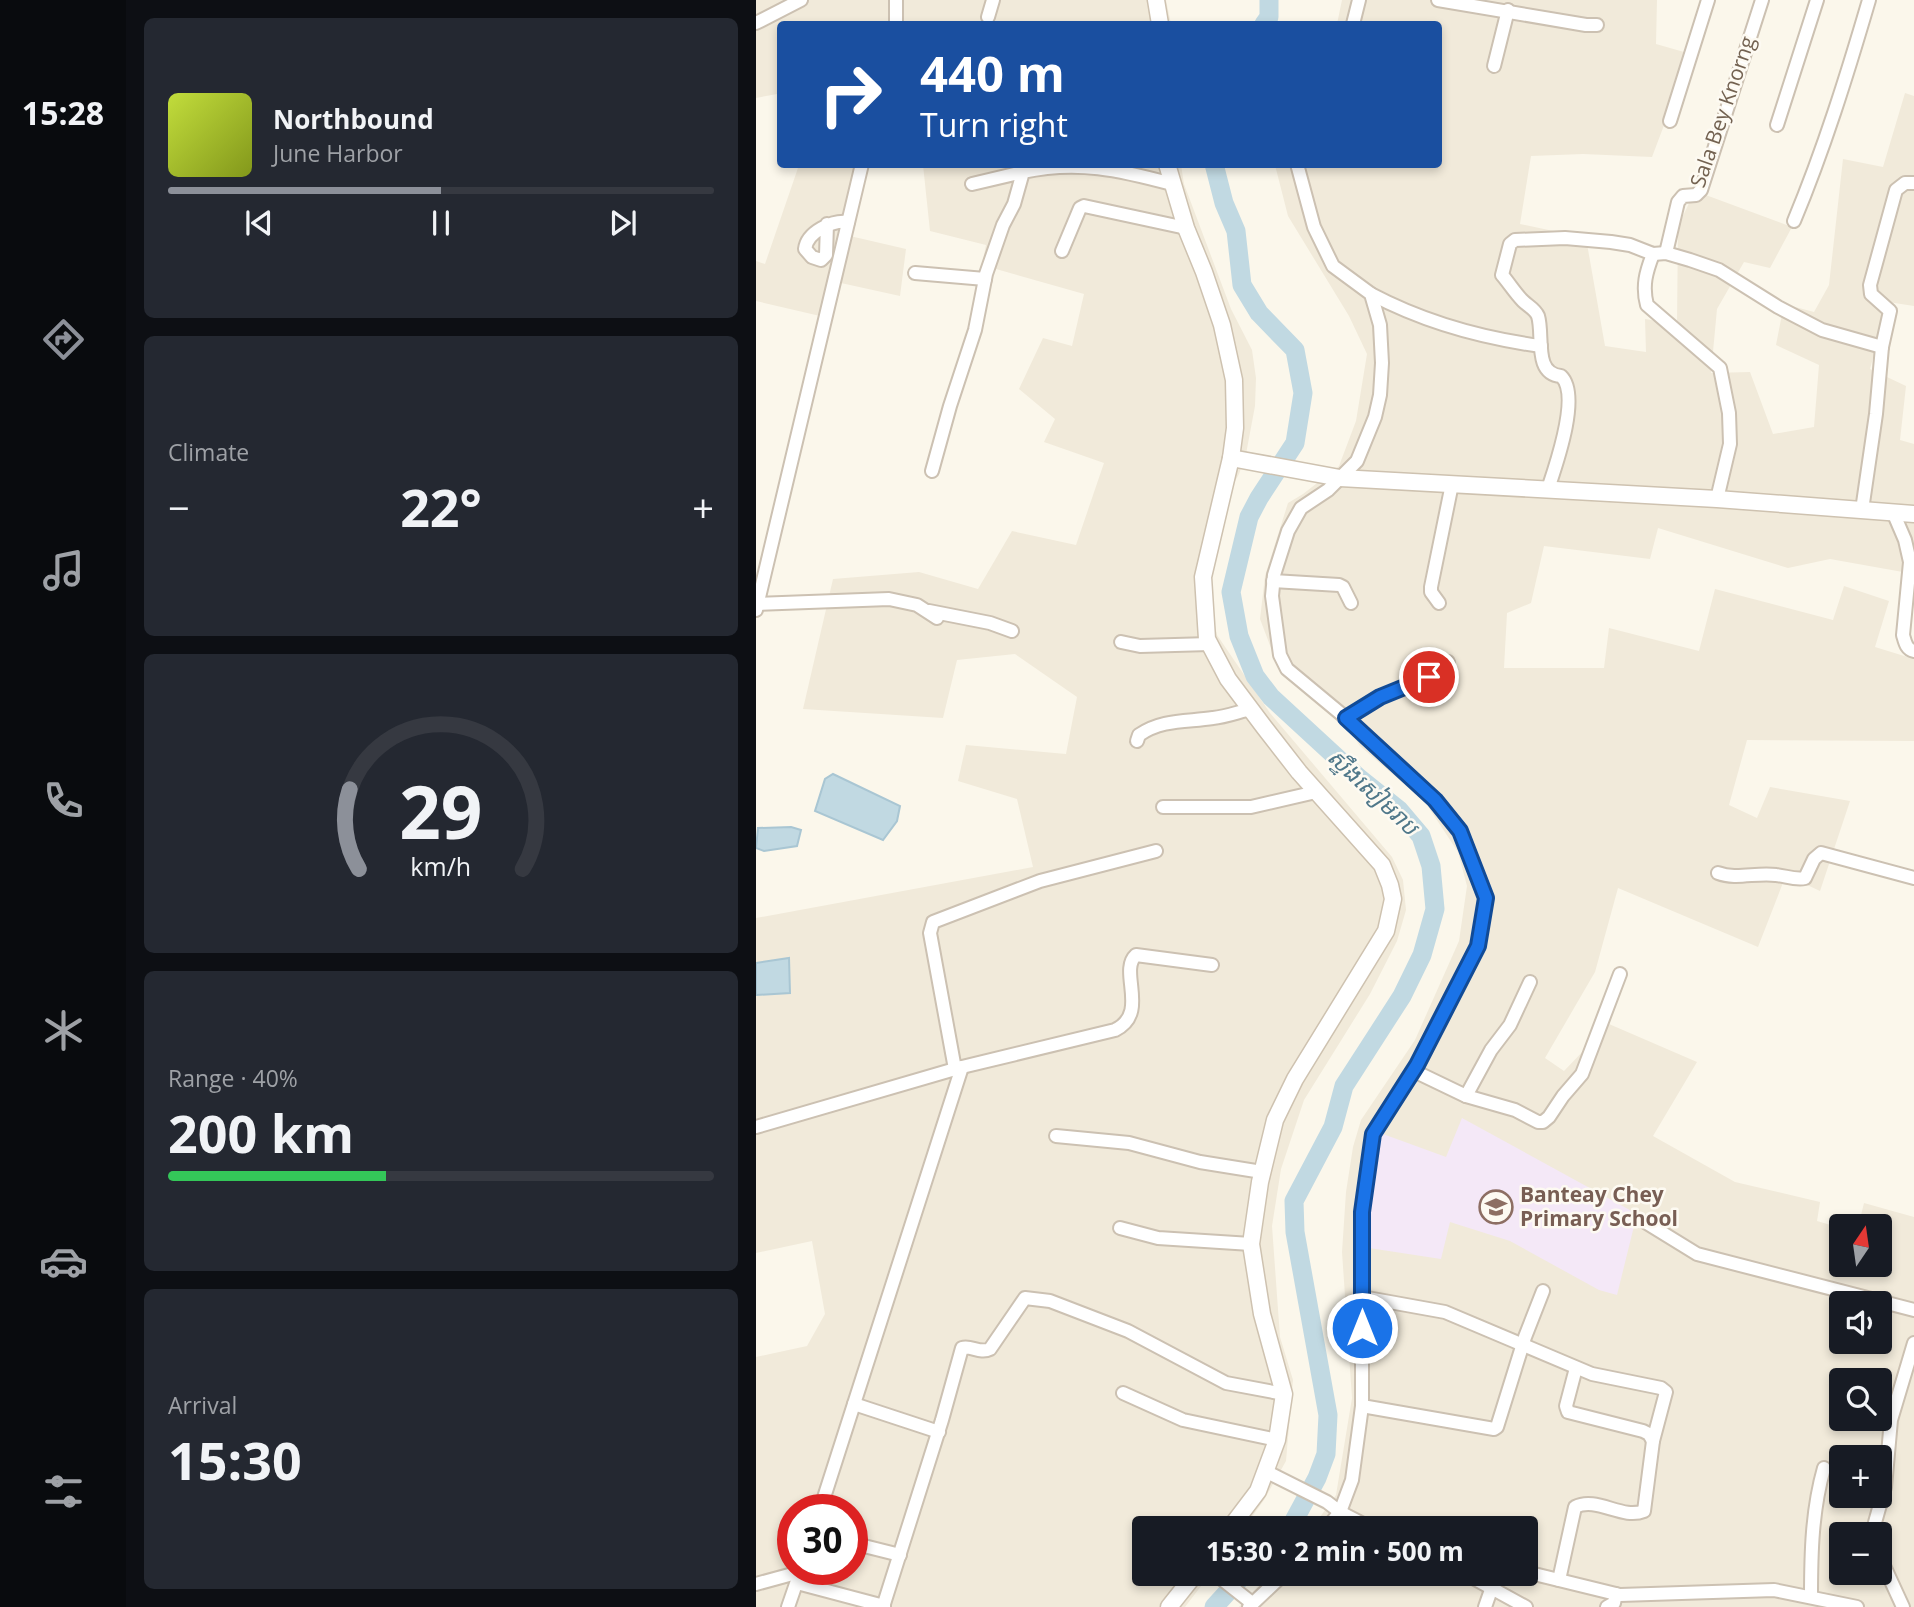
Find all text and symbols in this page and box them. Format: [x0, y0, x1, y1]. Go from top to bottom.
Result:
street label: Sala Bey Knorng [1683, 32, 1761, 191]
text: 440 m [920, 40, 1065, 106]
icon: right [805, 49, 896, 140]
text: 15:28 [22, 91, 104, 134]
text: Northbound [273, 101, 434, 137]
text: Turn right [920, 103, 1068, 146]
text: June Harbor [273, 137, 403, 169]
icon: previous [240, 204, 278, 242]
icon: pause [422, 204, 460, 242]
icon: next [604, 204, 642, 242]
icon: directions [39, 315, 88, 364]
text: Climate [168, 436, 249, 468]
text: 22° [400, 471, 482, 542]
text: − [168, 481, 190, 533]
text: + [692, 481, 714, 533]
icon: music [39, 546, 88, 595]
pin [1399, 647, 1459, 707]
icon: arrive [1410, 658, 1448, 696]
water label: ស្ទឹងសៀមរាប [1321, 741, 1428, 843]
text: 29 [399, 762, 483, 861]
icon: phone [39, 776, 88, 825]
text: km/h [411, 849, 471, 883]
icon: climate [39, 1006, 88, 1055]
text: Range · 40% [168, 1062, 298, 1094]
text: 200 km [168, 1097, 354, 1168]
place label: Banteay Chey Primary School [1520, 1180, 1678, 1232]
school or university icon: Banteay Chey Primary School [1477, 1188, 1515, 1226]
north arrow [1829, 1214, 1892, 1278]
map controls [1829, 1214, 1892, 1585]
icon: car [39, 1237, 88, 1286]
position arrow [1325, 1291, 1399, 1365]
button: sound [1829, 1291, 1892, 1354]
button: search [1829, 1368, 1892, 1431]
text: Arrival [168, 1389, 237, 1421]
text: 15:30 [168, 1424, 302, 1495]
button: + [1829, 1445, 1892, 1508]
icon: filters [39, 1467, 88, 1516]
speed limit sign: 30 [777, 1494, 868, 1585]
button: − [1829, 1522, 1892, 1585]
text: 15:30 · 2 min · 500 m [1206, 1533, 1464, 1569]

